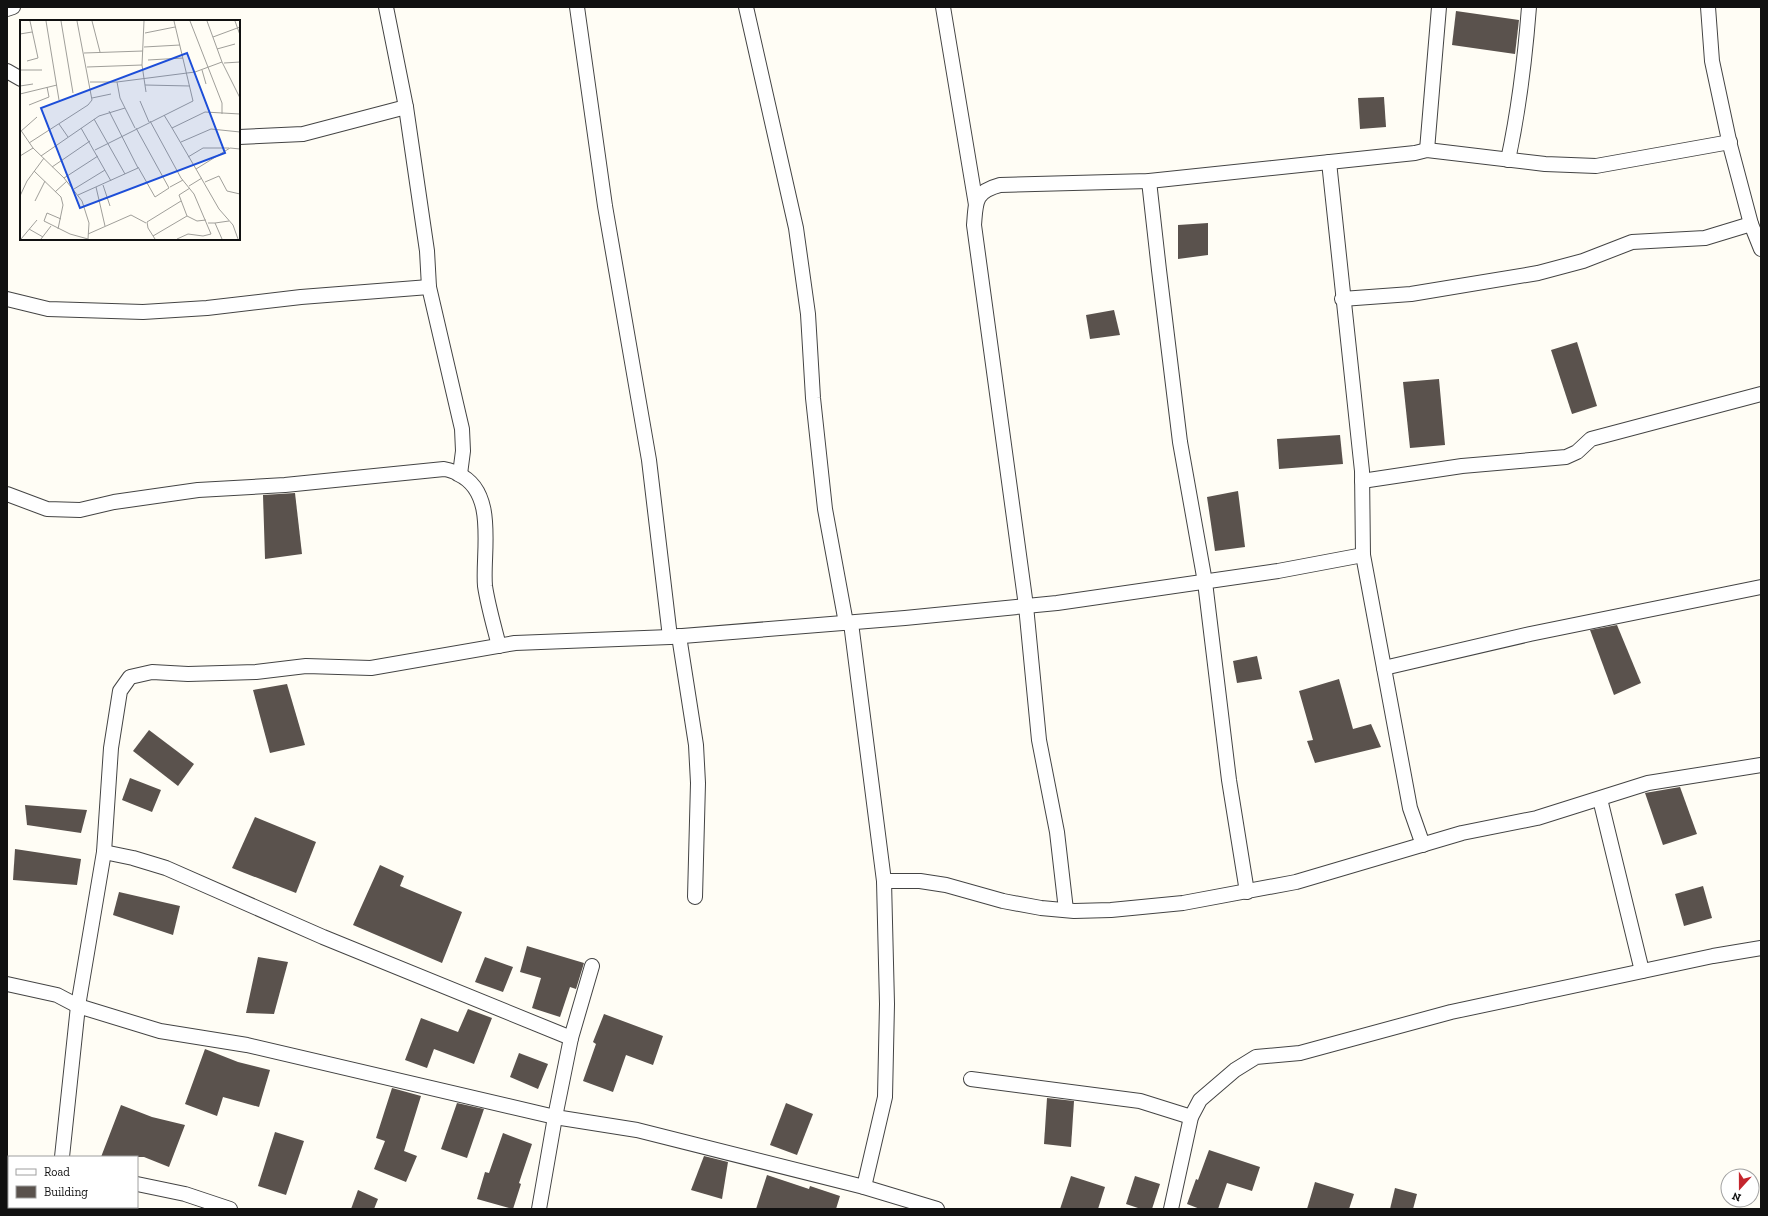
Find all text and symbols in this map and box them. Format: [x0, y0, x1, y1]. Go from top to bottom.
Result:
inset map [20, 20, 240, 240]
legend [8, 1156, 138, 1208]
text: Road [44, 1165, 70, 1179]
north arrow [1720, 1168, 1760, 1208]
text: Building [44, 1185, 88, 1199]
text: N [1730, 1189, 1743, 1204]

